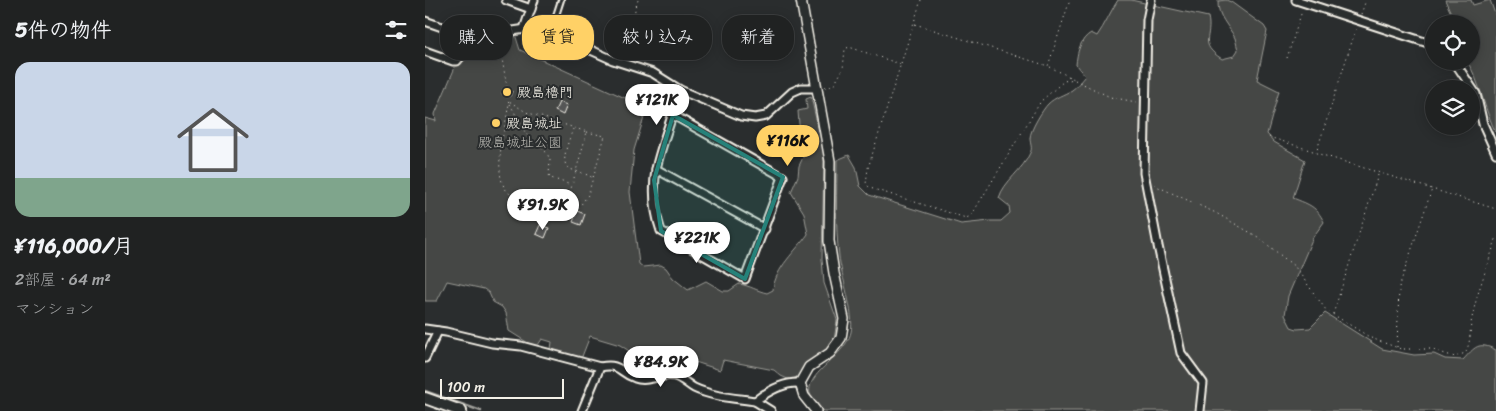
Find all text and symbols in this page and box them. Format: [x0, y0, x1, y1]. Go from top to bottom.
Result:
text: 5件の物件 [15, 11, 112, 49]
chip: 購入 [440, 15, 512, 60]
chip: 賃貸 [522, 15, 594, 60]
chip: 絞り込み [604, 15, 712, 60]
chip: 新着 [722, 15, 794, 60]
map controls [1425, 15, 1480, 135]
button: locate [1425, 15, 1480, 70]
icon: filters [382, 16, 410, 44]
place label: 殿島櫓門 [517, 80, 573, 105]
button: layers [1425, 80, 1480, 135]
pin: ¥121K [622, 84, 692, 126]
text: ¥121K [636, 85, 678, 114]
marker: 殿島櫓門 [501, 86, 513, 98]
icon: home [168, 95, 258, 185]
place label: 殿島城址 [506, 111, 562, 136]
marker: 殿島城址 [490, 117, 502, 129]
pin: ¥116K [753, 124, 823, 167]
text: ¥116K [767, 126, 809, 155]
park label: 殿島城址公園 [478, 130, 562, 155]
pin: ¥91.9K [502, 188, 584, 231]
text: ¥91.9K [518, 190, 568, 219]
pin: ¥221K [662, 222, 732, 264]
text: ¥221K [675, 223, 719, 252]
text: ¥116,000/月 [15, 227, 133, 265]
text: 2部屋 · 64 m² [15, 265, 111, 294]
text: マンション [15, 294, 94, 323]
pin: ¥84.9K [620, 346, 702, 388]
text: ¥84.9K [635, 347, 687, 376]
text: 100 m [447, 375, 485, 400]
scale bar [440, 376, 564, 399]

